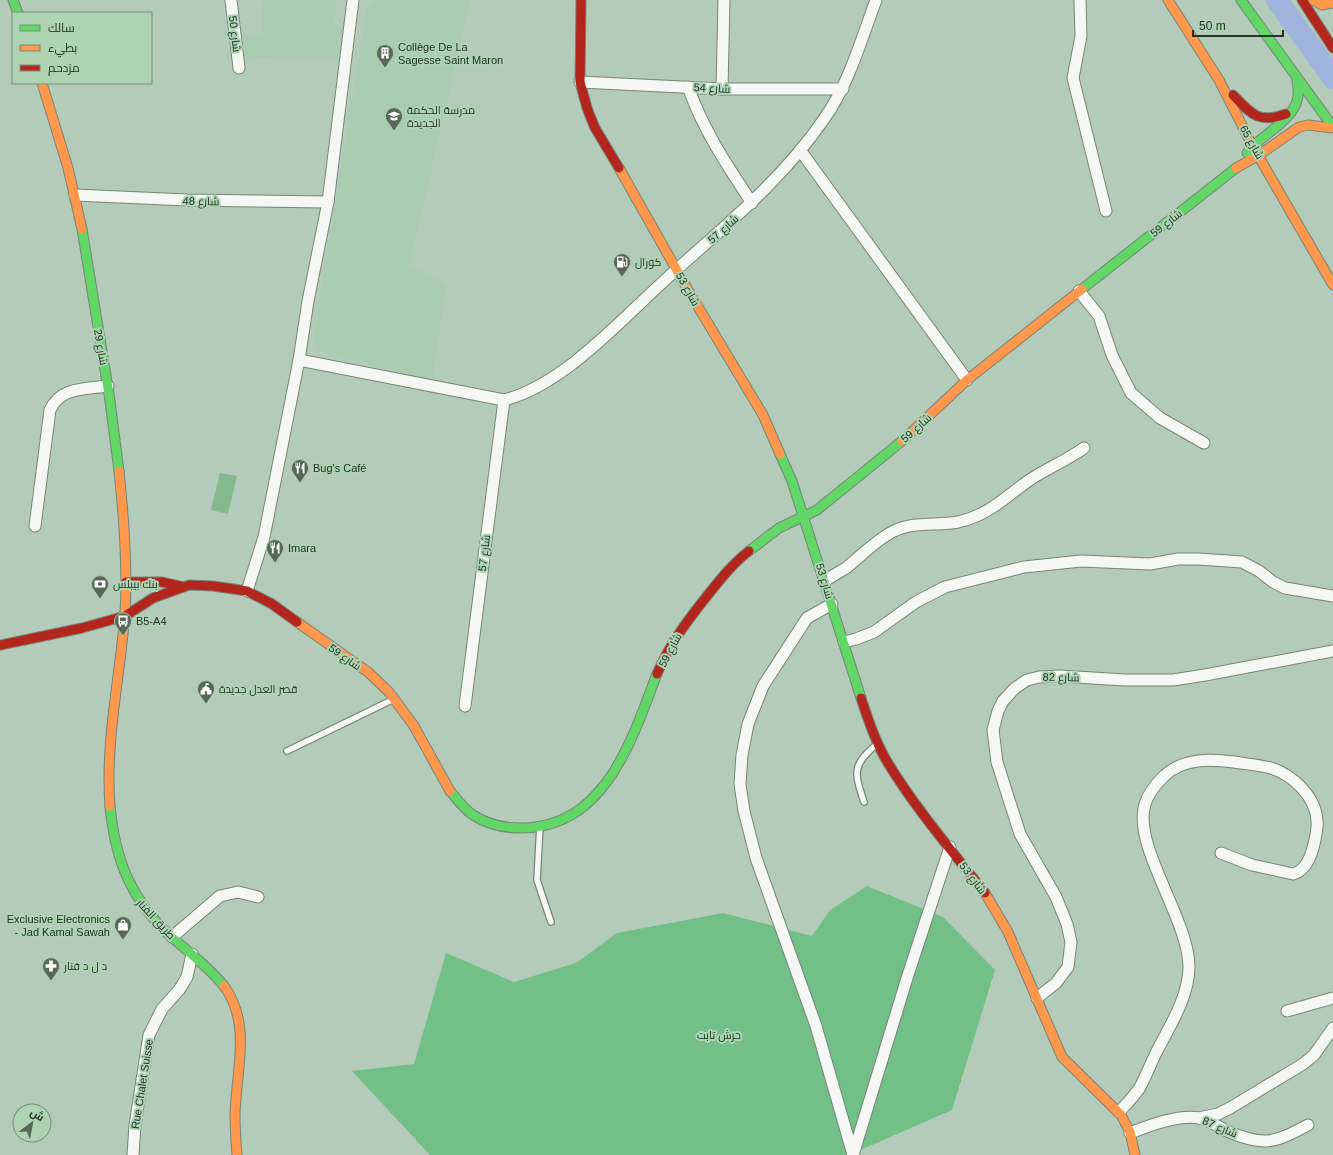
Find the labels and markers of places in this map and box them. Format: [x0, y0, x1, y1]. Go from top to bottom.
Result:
place label: Collège De La Sagesse Saint Maron [398, 41, 503, 66]
building icon: Collège De La Sagesse Saint Maron [375, 43, 395, 68]
place label: مدرسة الحكمة الجديدة [407, 104, 475, 129]
school or university icon: مدرسة الحكمة الجديدة [384, 106, 404, 131]
fuel station icon: كورال [612, 252, 632, 277]
place label: كورال [635, 256, 662, 269]
restaurant icon: Bug's Café [290, 458, 310, 483]
place label: Bug's Café [313, 462, 366, 474]
restaurant icon: Imara [265, 538, 285, 563]
place label: Imara [288, 542, 317, 554]
bank icon: بنك بيبلس [90, 574, 110, 599]
place label: بنك بيبلس [113, 578, 158, 591]
bus stop icon: B5-A4 [113, 611, 133, 636]
place label: B5-A4 [136, 615, 167, 627]
public building icon: قصر العدل جديدة [196, 679, 216, 704]
place label: قصر العدل جديدة [219, 683, 298, 696]
place label: Exclusive Electronics - Jad Kamal Sawah [7, 913, 110, 938]
shop icon: Exclusive Electronics - Jad Kamal Sawah [113, 915, 133, 940]
pharmacy icon: د ل د فنار [41, 956, 61, 981]
place label: د ل د فنار [63, 960, 107, 973]

